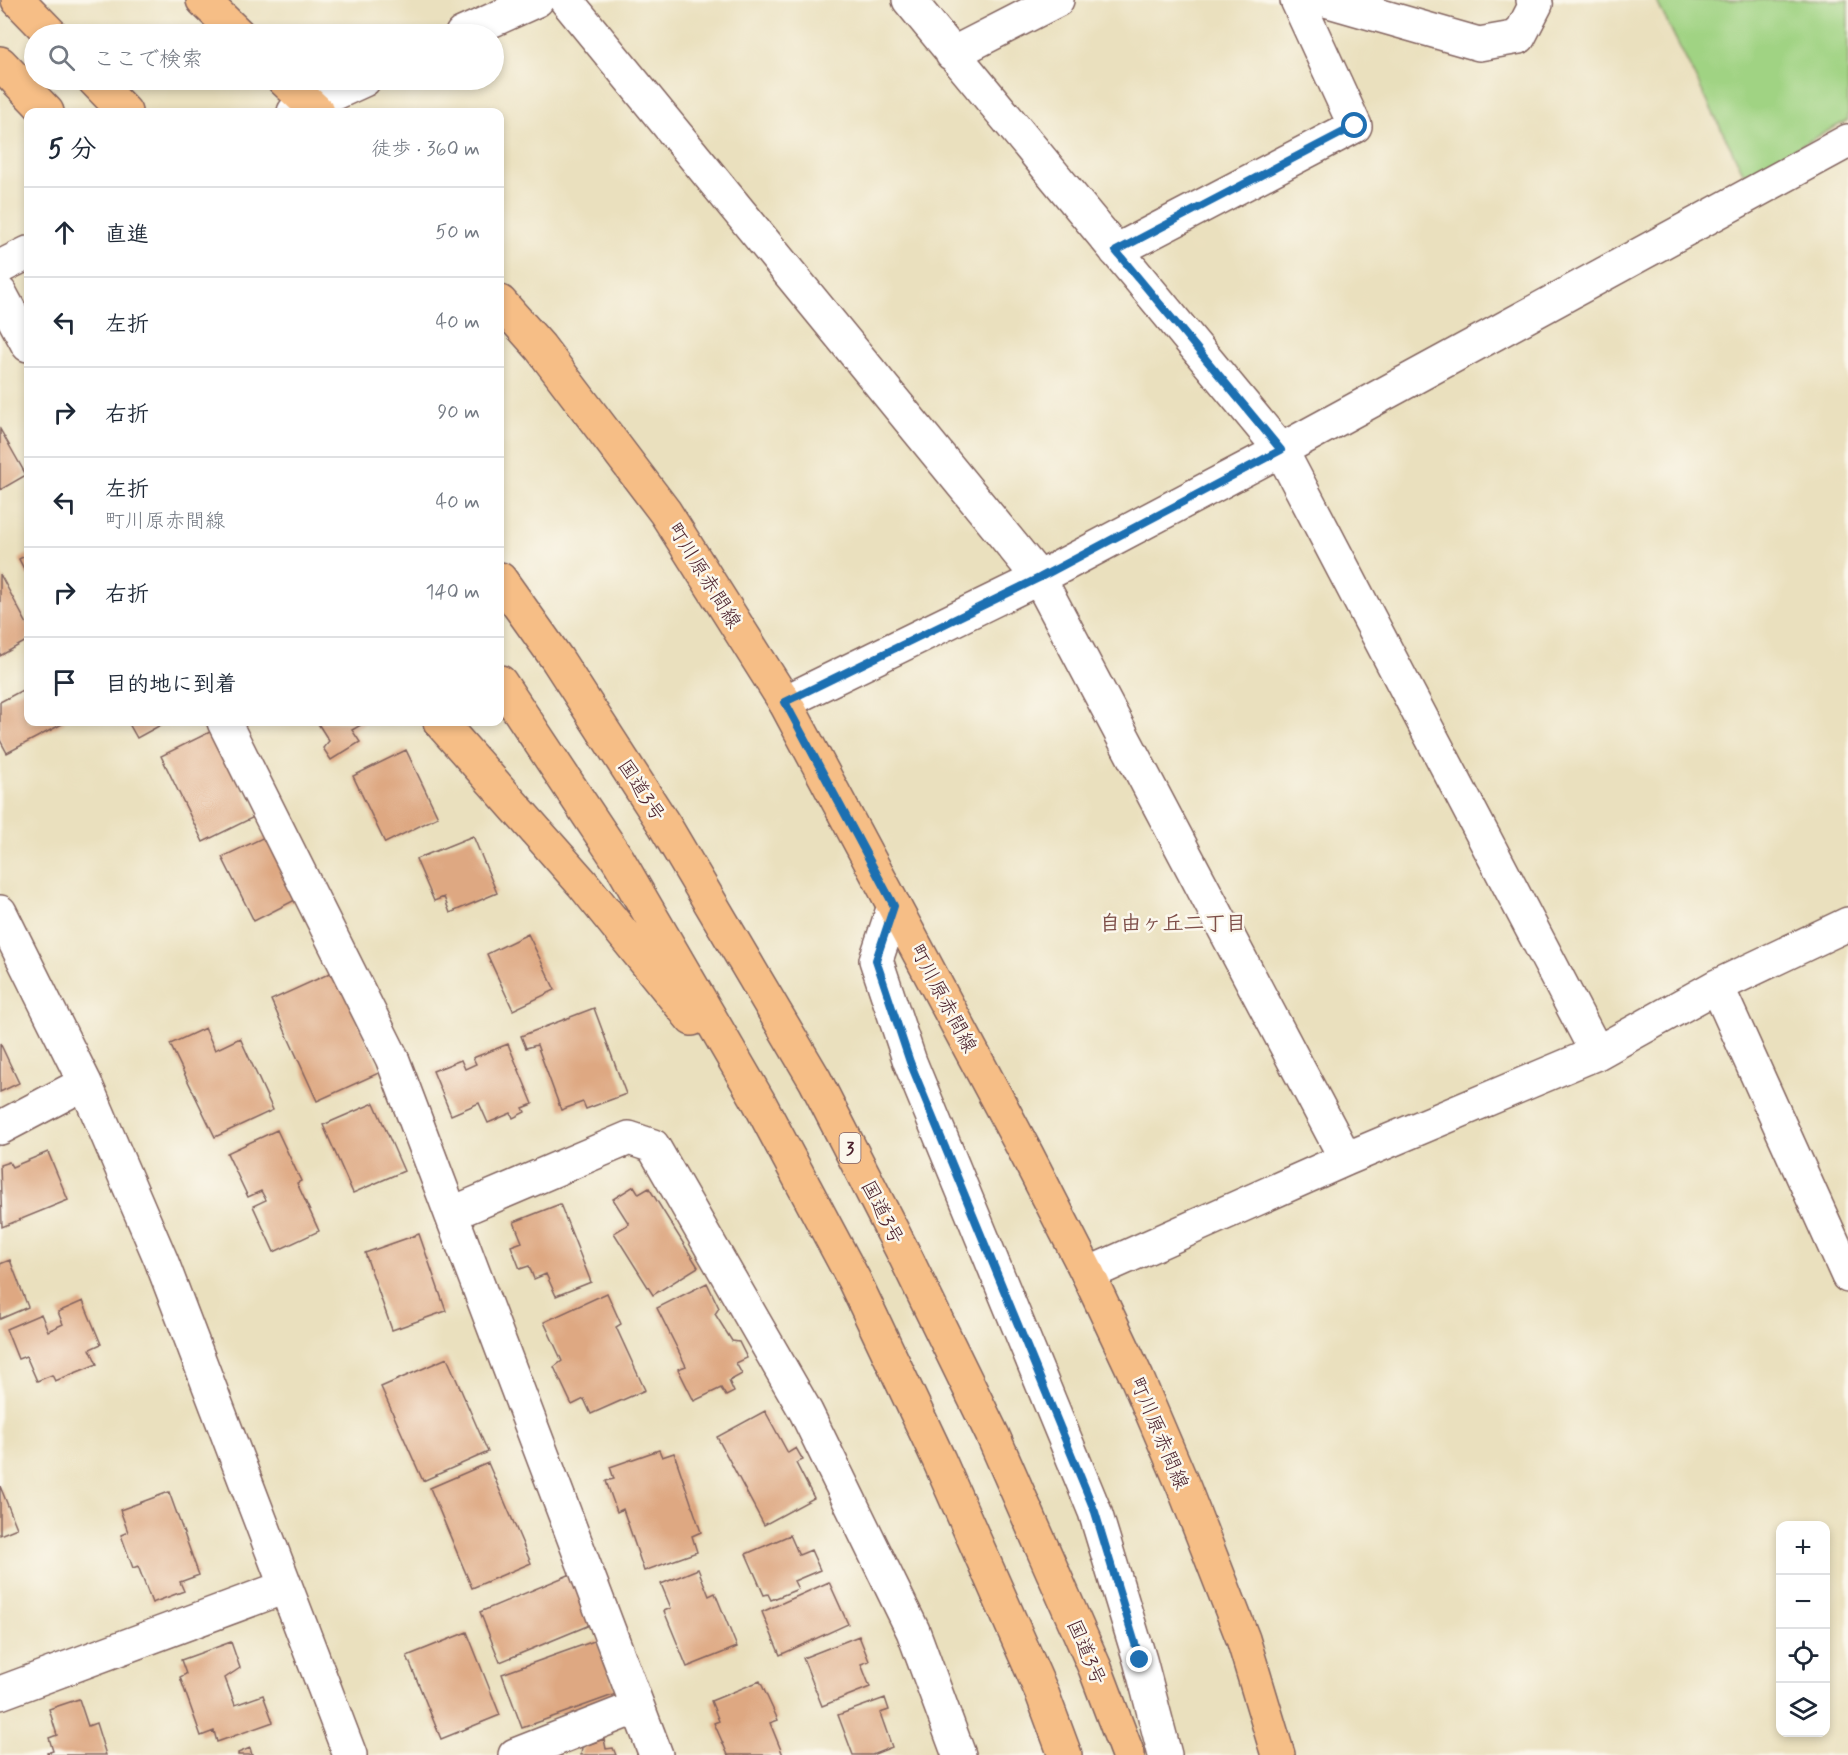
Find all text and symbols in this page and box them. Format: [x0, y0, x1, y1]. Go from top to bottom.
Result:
search box [24, 24, 504, 90]
icon: search [45, 41, 78, 74]
text: ここで検索 [93, 46, 203, 74]
route start [1341, 112, 1367, 138]
text: 5 分 [48, 133, 97, 167]
text: 徒歩 · 360 m [371, 136, 480, 163]
icon: ahead [48, 216, 81, 249]
text: 50 m [435, 219, 480, 246]
text: 直進 [105, 221, 149, 249]
icon: left [48, 306, 81, 339]
text: 40 m [436, 309, 480, 336]
text: 左折 [105, 311, 149, 339]
icon: right [48, 396, 81, 429]
text: 90 m [437, 399, 480, 426]
text: 右折 [105, 401, 149, 429]
text: 左折 [105, 476, 149, 504]
icon: left [48, 486, 81, 519]
text: 40 m [436, 489, 480, 516]
text: 町川原赤間線 [105, 508, 225, 535]
street label: 町川原赤間線 [660, 518, 747, 634]
icon: right [48, 576, 81, 609]
text: 140 m [426, 579, 480, 606]
text: 右折 [105, 581, 149, 609]
icon: arrive [48, 666, 81, 699]
text: 目的地に到着 [105, 671, 237, 699]
street label: 国道3号 [611, 755, 671, 827]
district label: 自由ヶ丘二丁目 [1100, 910, 1247, 938]
street label: 町川原赤間線 [903, 939, 983, 1058]
road number: 3 [840, 1133, 860, 1163]
street label: 国道3号 [854, 1176, 909, 1250]
street label: 町川原赤間線 [1123, 1373, 1194, 1494]
map controls [1776, 1521, 1830, 1737]
button: + [1776, 1521, 1830, 1575]
button: − [1776, 1575, 1830, 1629]
street label: 国道3号 [1060, 1616, 1112, 1690]
button: locate [1776, 1629, 1830, 1683]
route end [1126, 1646, 1152, 1672]
button: layers [1776, 1683, 1830, 1737]

